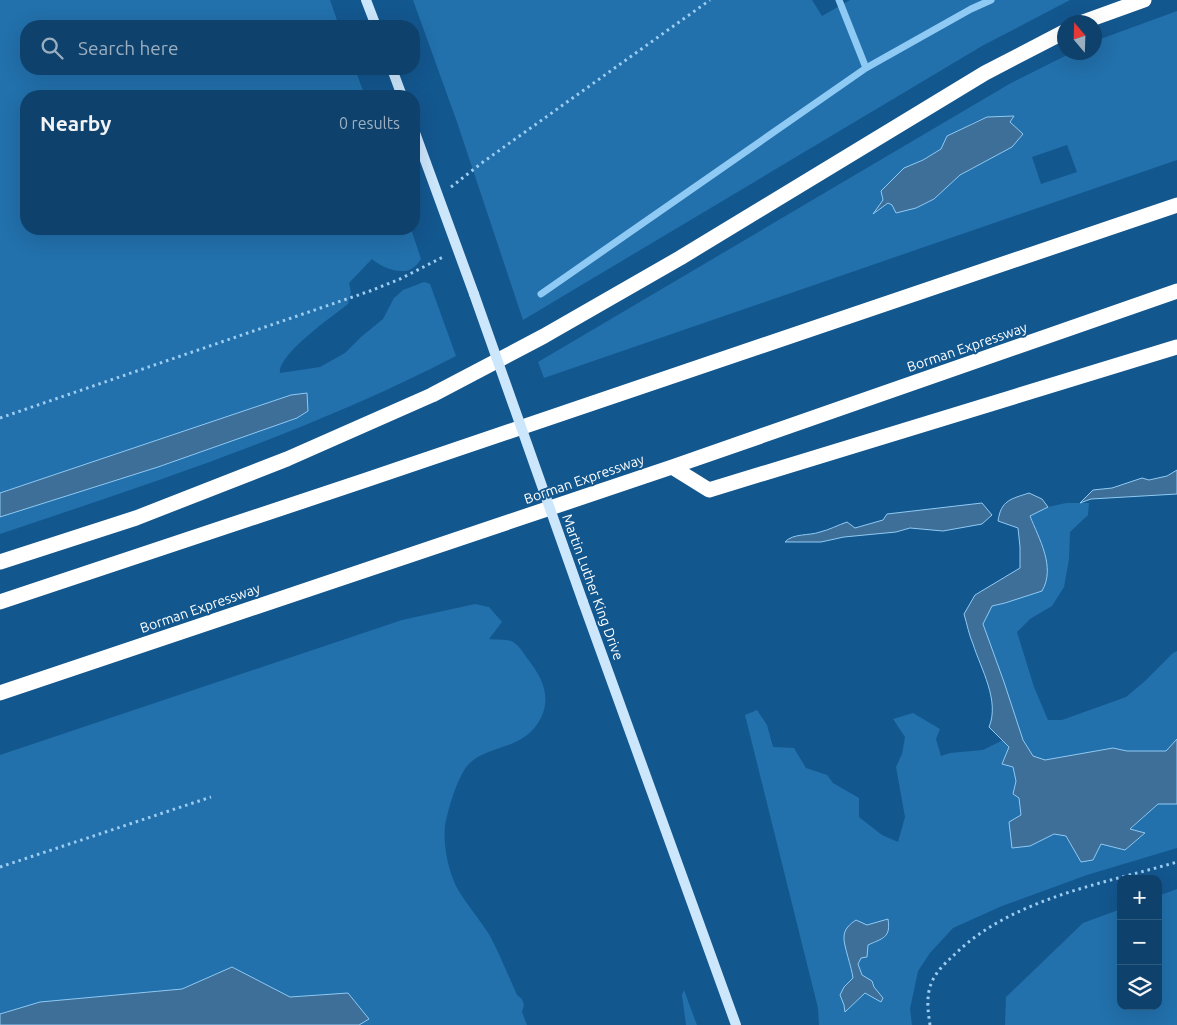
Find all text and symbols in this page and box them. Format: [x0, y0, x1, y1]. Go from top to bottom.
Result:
north arrow [1057, 15, 1102, 60]
search box [20, 20, 420, 75]
icon: search [38, 34, 66, 62]
text: Search here [78, 37, 178, 59]
text: Nearby [40, 111, 111, 135]
text: 0 results [339, 114, 400, 132]
street label: Borman Expressway [905, 319, 1029, 375]
street label: Borman Expressway [522, 451, 646, 507]
street label: Martin Luther King Drive [559, 512, 627, 662]
street label: Borman Expressway [138, 580, 262, 636]
map controls [1117, 875, 1162, 1010]
button: + [1117, 875, 1162, 920]
button: − [1117, 920, 1162, 965]
button: layers [1117, 965, 1162, 1010]

